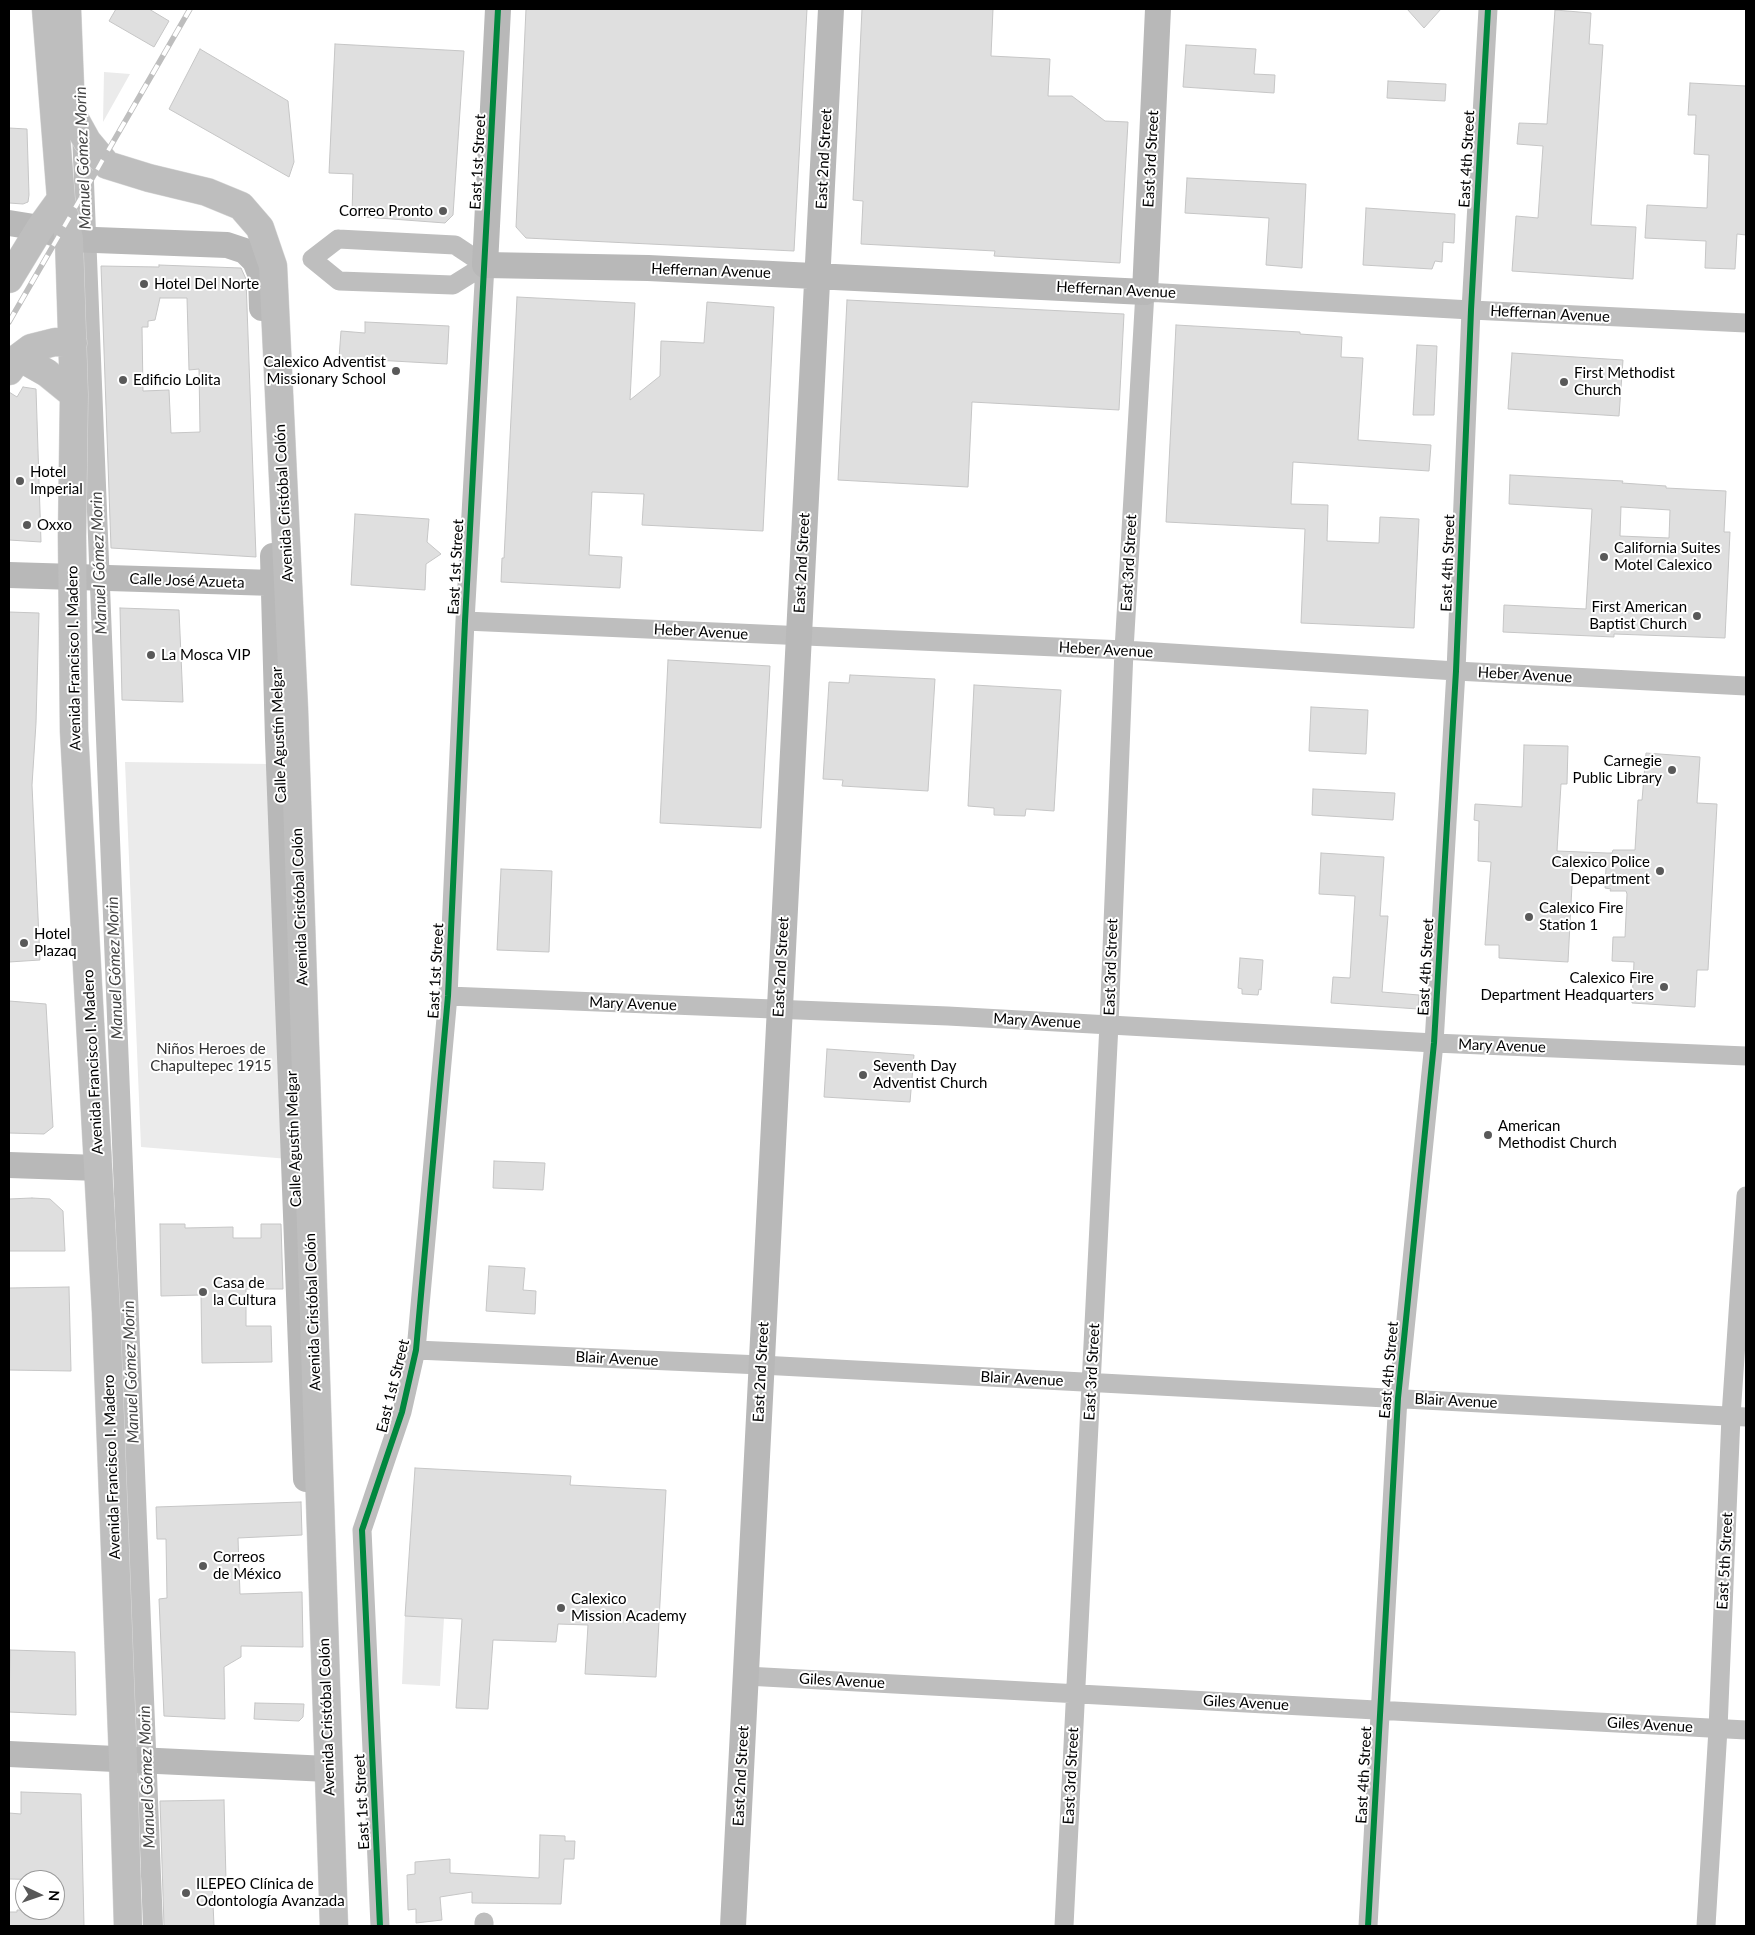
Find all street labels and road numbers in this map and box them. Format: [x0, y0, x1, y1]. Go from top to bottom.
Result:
street label: East 2nd Street [812, 108, 836, 210]
street label: East 3rd Street [1139, 110, 1163, 208]
street label: East 4th Street [1455, 110, 1479, 208]
street label: East 1st Street [467, 114, 489, 210]
street label: Heffernan Avenue [651, 260, 771, 282]
street label: Heffernan Avenue [1056, 278, 1176, 302]
street label: Heffernan Avenue [1490, 302, 1610, 326]
street label: Avenida Cristóbal Colón [271, 424, 297, 582]
street label: East 2nd Street [790, 512, 814, 614]
street label: East 3rd Street [1117, 514, 1141, 612]
street label: East 4th Street [1437, 514, 1459, 612]
street label: East 1st Street [445, 519, 467, 615]
street label: Avenida Francisco I. Madero [63, 565, 85, 751]
street label: Calle José Azueta [129, 570, 245, 592]
street label: Heber Avenue [653, 621, 749, 643]
street label: Heber Avenue [1058, 639, 1154, 661]
street label: Heber Avenue [1477, 664, 1573, 686]
street label: Calle Agustín Melgar [268, 667, 290, 803]
street label: Avenida Cristóbal Colón [288, 828, 312, 986]
street label: East 2nd Street [769, 916, 793, 1018]
street label: East 3rd Street [1100, 918, 1122, 1016]
street label: East 4th Street [1414, 918, 1438, 1016]
street label: East 1st Street [425, 923, 447, 1019]
street label: Avenida Francisco I. Madero [79, 969, 107, 1155]
street label: Mary Avenue [589, 993, 677, 1015]
street label: Mary Avenue [993, 1010, 1081, 1032]
street label: Mary Avenue [1458, 1035, 1546, 1057]
street label: Calle Agustín Melgar [283, 1071, 305, 1207]
street label: Avenida Cristóbal Colón [301, 1233, 325, 1391]
street label: East 2nd Street [749, 1321, 773, 1423]
street label: East 4th Street [1376, 1321, 1402, 1419]
street label: East 3rd Street [1080, 1323, 1104, 1421]
street label: East 1st Street [373, 1337, 413, 1435]
street label: Blair Avenue [575, 1348, 659, 1370]
street label: Blair Avenue [980, 1368, 1064, 1390]
street label: Avenida Francisco I. Madero [100, 1374, 124, 1560]
street label: Blair Avenue [1414, 1390, 1498, 1412]
street label: East 5th Street [1713, 1512, 1737, 1610]
street label: Avenida Cristóbal Colón [315, 1638, 339, 1796]
street label: Giles Avenue [799, 1670, 885, 1692]
street label: Giles Avenue [1203, 1692, 1289, 1714]
street label: Giles Avenue [1607, 1714, 1693, 1736]
street label: East 2nd Street [729, 1725, 753, 1827]
street label: East 4th Street [1352, 1726, 1376, 1824]
street label: East 3rd Street [1059, 1727, 1083, 1825]
street label: East 1st Street [351, 1754, 373, 1850]

